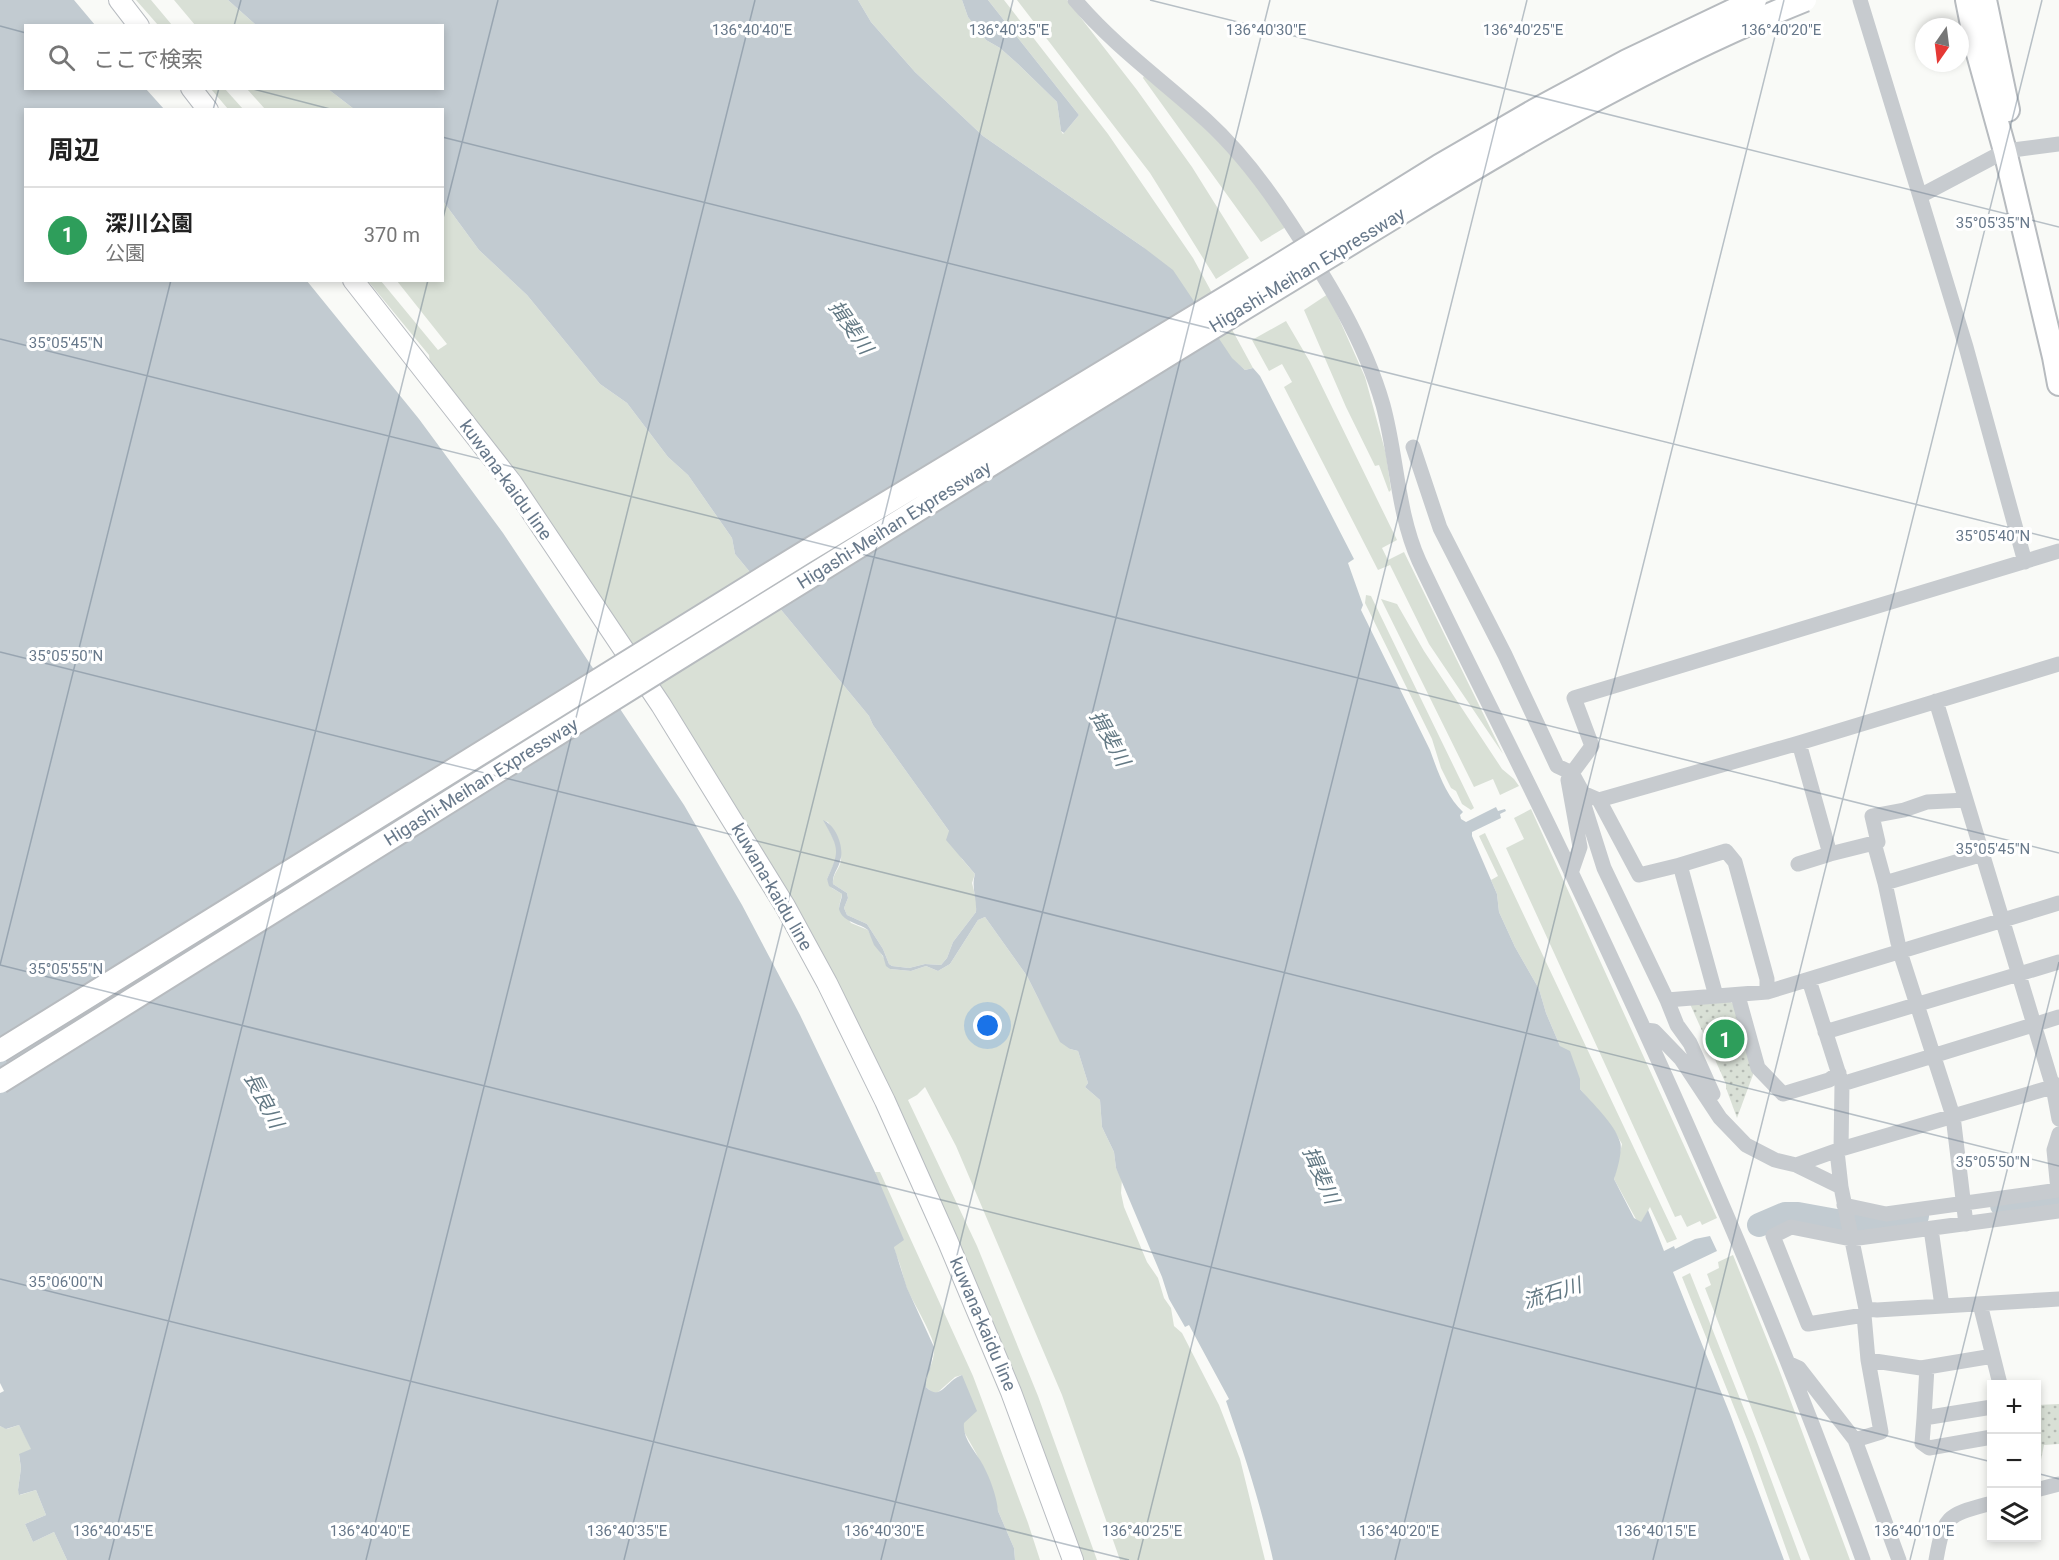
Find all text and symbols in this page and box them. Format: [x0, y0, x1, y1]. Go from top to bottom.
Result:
north arrow [1915, 18, 1969, 72]
text: 136°40'40"E [712, 21, 793, 39]
text: 136°40'35"E [969, 21, 1050, 39]
text: 136°40'30"E [1226, 21, 1307, 39]
text: 136°40'25"E [1483, 21, 1564, 39]
text: 136°40'20"E [1741, 21, 1822, 39]
search box [24, 24, 444, 90]
icon: search [45, 41, 78, 74]
text: ここで検索 [93, 47, 203, 72]
text: 周辺 [48, 135, 100, 165]
street label: Higashi-Meihan Expressway [1205, 203, 1409, 336]
text: 深川公園 [105, 211, 193, 236]
text: 35°05'35"N [1956, 214, 2030, 232]
text: 1 [62, 223, 73, 247]
text: 370 m [364, 223, 420, 247]
text: 公園 [105, 241, 145, 265]
water label: 揖斐川 [824, 296, 879, 360]
text: 35°05'45"N [29, 334, 103, 352]
street label: kuwana-kaidu line [456, 416, 557, 544]
street label: Higashi-Meihan Expressway [793, 456, 995, 593]
text: 35°05'40"N [1956, 527, 2030, 545]
text: 35°05'50"N [29, 647, 103, 665]
water label: 揖斐川 [1085, 706, 1136, 772]
street label: Higashi-Meihan Expressway [380, 713, 582, 850]
street label: kuwana-kaidu line [728, 820, 817, 954]
text: 35°05'45"N [1956, 840, 2030, 858]
text: 35°05'55"N [29, 960, 103, 978]
your location [973, 1011, 1002, 1040]
pin: 1 [1706, 1016, 1744, 1062]
water label: 長良川 [239, 1068, 290, 1134]
water label: 揖斐川 [1298, 1143, 1345, 1209]
text: 35°05'50"N [1956, 1153, 2030, 1171]
street label: kuwana-kaidu line [946, 1254, 1021, 1394]
water label: 流石川 [1520, 1272, 1586, 1313]
text: 35°06'00"N [29, 1273, 103, 1291]
map controls [1987, 1380, 2041, 1542]
button: + [1987, 1380, 2041, 1434]
button: − [1987, 1434, 2041, 1488]
button: layers [1987, 1488, 2041, 1542]
text: 136°40'45"E [73, 1522, 154, 1540]
text: 136°40'40"E [330, 1522, 411, 1540]
text: 136°40'35"E [587, 1522, 668, 1540]
text: 136°40'30"E [844, 1522, 925, 1540]
text: 136°40'25"E [1102, 1522, 1183, 1540]
text: 136°40'20"E [1359, 1522, 1440, 1540]
text: 136°40'15"E [1616, 1522, 1697, 1540]
text: 136°40'10"E [1874, 1522, 1955, 1540]

